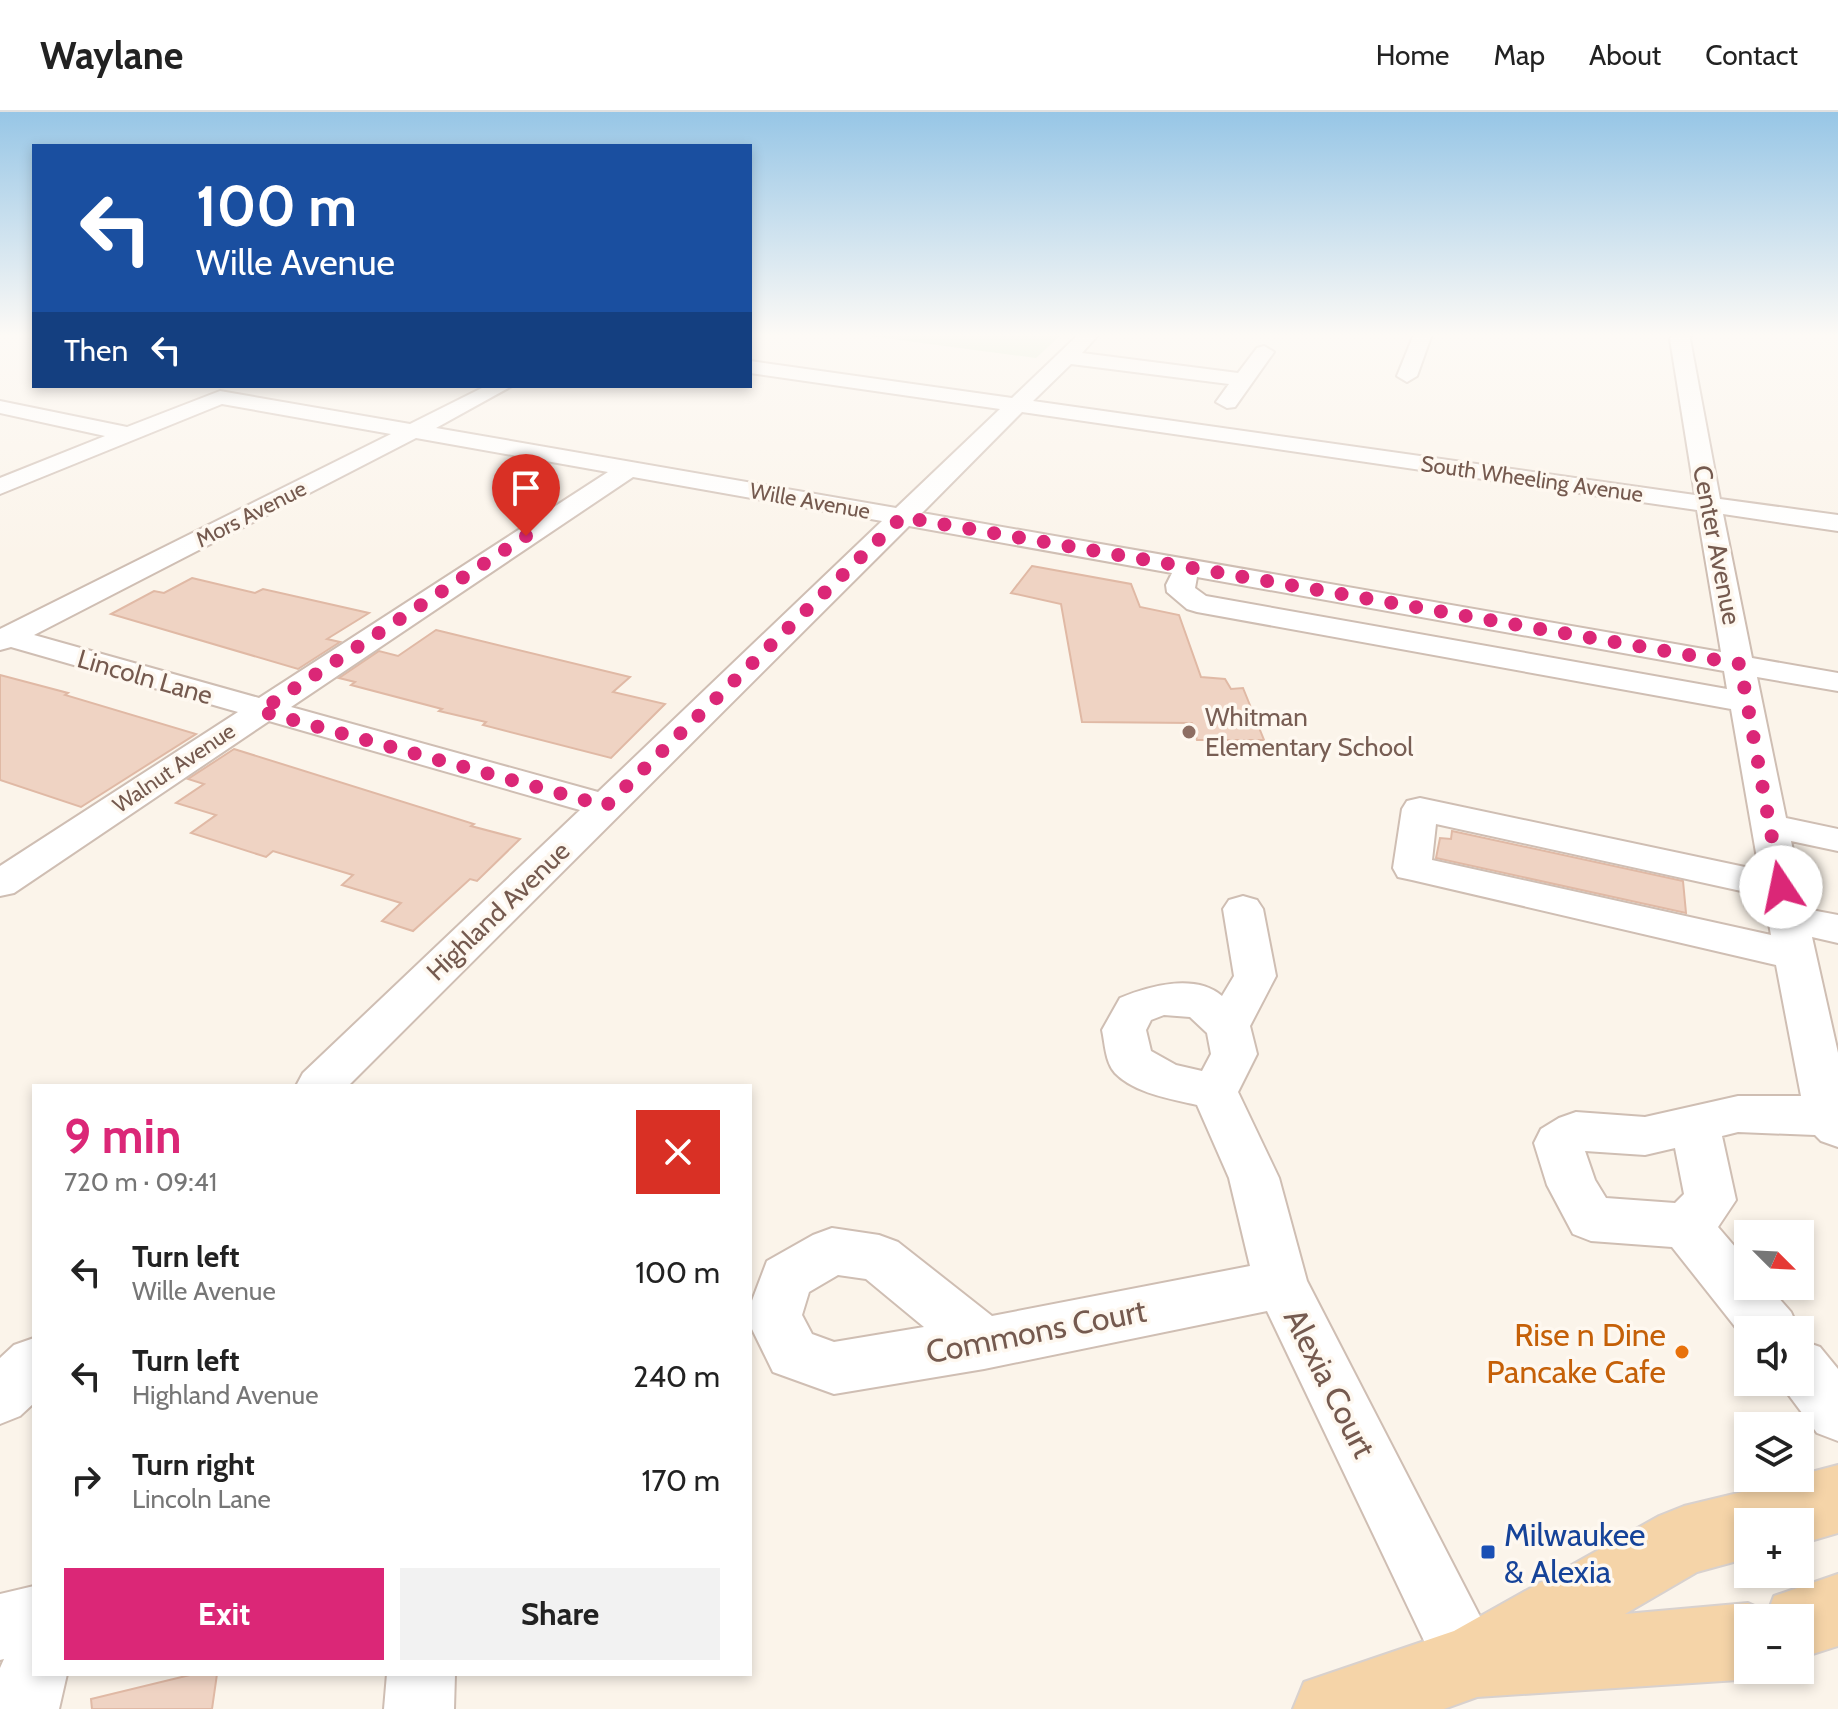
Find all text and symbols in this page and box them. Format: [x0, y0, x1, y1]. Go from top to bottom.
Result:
text: Waylane [40, 32, 183, 79]
text: Home [1376, 38, 1449, 72]
text: Map [1493, 38, 1545, 72]
text: About [1589, 38, 1661, 72]
text: Contact [1705, 38, 1798, 72]
text: 100 m [196, 172, 357, 240]
icon: left [64, 176, 168, 280]
text: Wille Avenue [196, 240, 395, 284]
icon: left [144, 328, 188, 372]
text: Then [64, 332, 128, 369]
street label: South Wheeling Avenue [1419, 450, 1645, 508]
pin [492, 454, 560, 536]
street label: Center Avenue [1686, 463, 1748, 627]
icon: arrive [504, 466, 548, 510]
street label: Mors Avenue [191, 475, 311, 553]
street label: Wille Avenue [748, 477, 872, 525]
street label: Lincoln Lane [74, 642, 216, 712]
place label: Whitman Elementary School [1205, 701, 1413, 763]
street label: Walnut Avenue [108, 717, 240, 819]
marker: Whitman Elementary School [1180, 723, 1198, 741]
street label: Highland Avenue [420, 835, 576, 987]
position arrow [1739, 845, 1823, 929]
text: 9 min [64, 1107, 182, 1165]
button: close [636, 1110, 720, 1194]
text: 720 m · 09:41 [64, 1166, 217, 1198]
north arrow [1734, 1220, 1814, 1300]
map controls [1734, 1220, 1814, 1684]
text: Turn left [132, 1238, 240, 1275]
icon: left [64, 1250, 108, 1294]
text: 100 m [635, 1254, 720, 1291]
text: Wille Avenue [132, 1275, 276, 1307]
street label: Commons Court [923, 1290, 1150, 1371]
street label: Alexia Court [1276, 1302, 1384, 1464]
place label: Rise n Dine Pancake Cafe [1486, 1315, 1666, 1391]
button: sound [1734, 1316, 1814, 1396]
text: Turn left [132, 1342, 240, 1379]
marker: Rise n Dine Pancake Cafe [1673, 1343, 1691, 1361]
icon: left [64, 1354, 108, 1398]
text: 240 m [633, 1358, 720, 1395]
text: Highland Avenue [132, 1379, 319, 1411]
button: layers [1734, 1412, 1814, 1492]
text: Turn right [132, 1446, 255, 1483]
icon: right [64, 1458, 108, 1502]
text: 170 m [641, 1462, 720, 1499]
text: Lincoln Lane [132, 1483, 271, 1515]
button: + [1734, 1508, 1814, 1588]
place label: Milwaukee & Alexia [1504, 1515, 1645, 1591]
marker: Milwaukee & Alexia [1479, 1543, 1497, 1561]
button: Exit [64, 1568, 384, 1660]
button: Share [400, 1568, 720, 1660]
button: − [1734, 1604, 1814, 1684]

